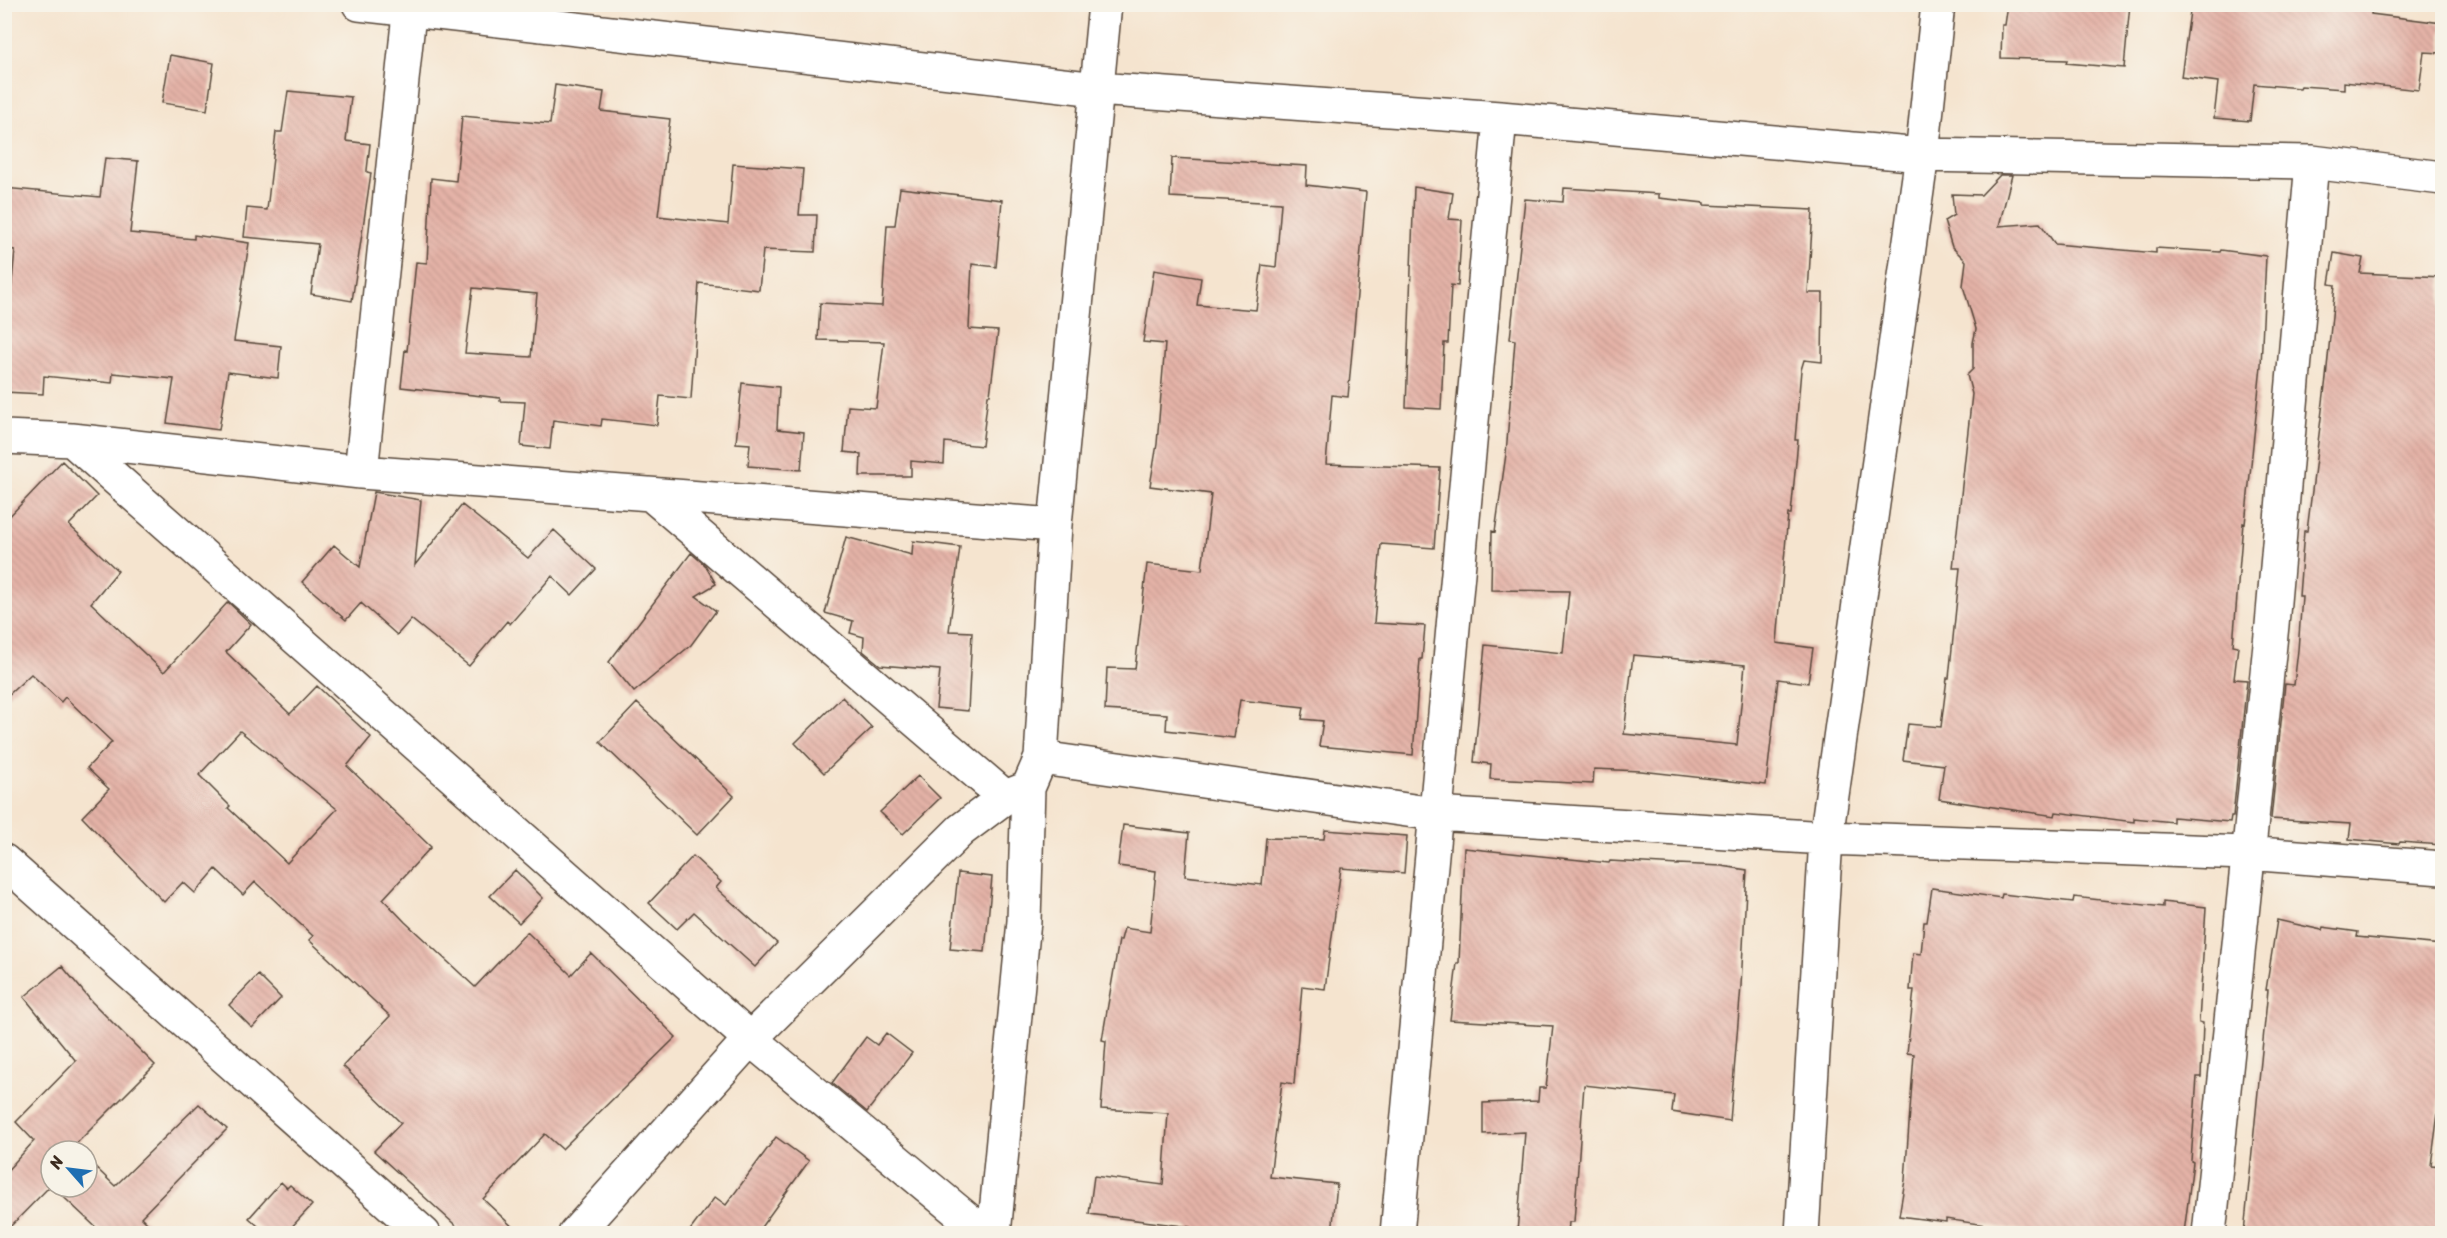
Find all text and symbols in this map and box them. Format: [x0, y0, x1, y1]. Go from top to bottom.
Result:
north arrow [39, 1139, 99, 1199]
text: N [40, 1150, 72, 1175]

